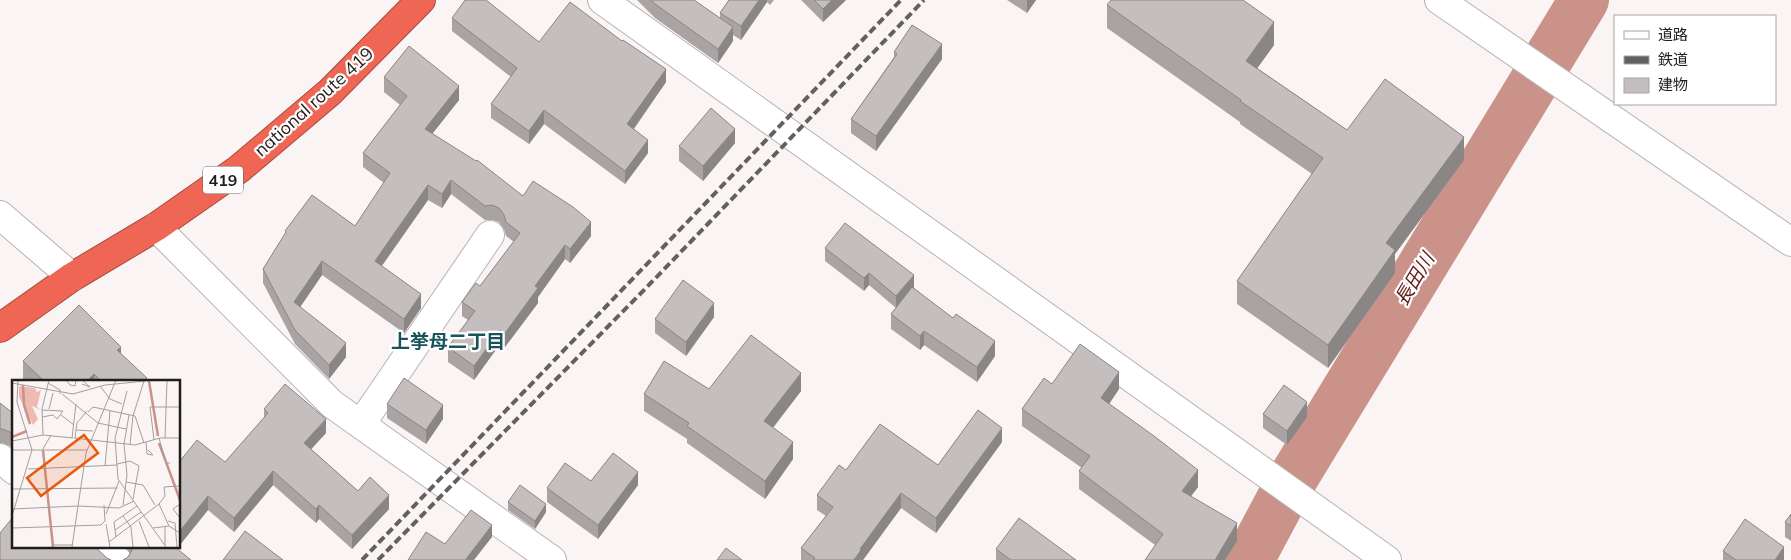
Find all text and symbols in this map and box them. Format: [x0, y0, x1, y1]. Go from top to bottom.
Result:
legend [1614, 15, 1776, 105]
text: 道路 [1658, 25, 1688, 44]
street label: national route 419 [249, 42, 378, 161]
text: 鉄道 [1658, 50, 1688, 69]
text: 建物 [1658, 75, 1688, 94]
road number: 419 [203, 166, 243, 194]
water label: 長田川 [1389, 247, 1440, 310]
district label: 上挙母二丁目 [391, 329, 505, 353]
inset map [12, 380, 180, 548]

